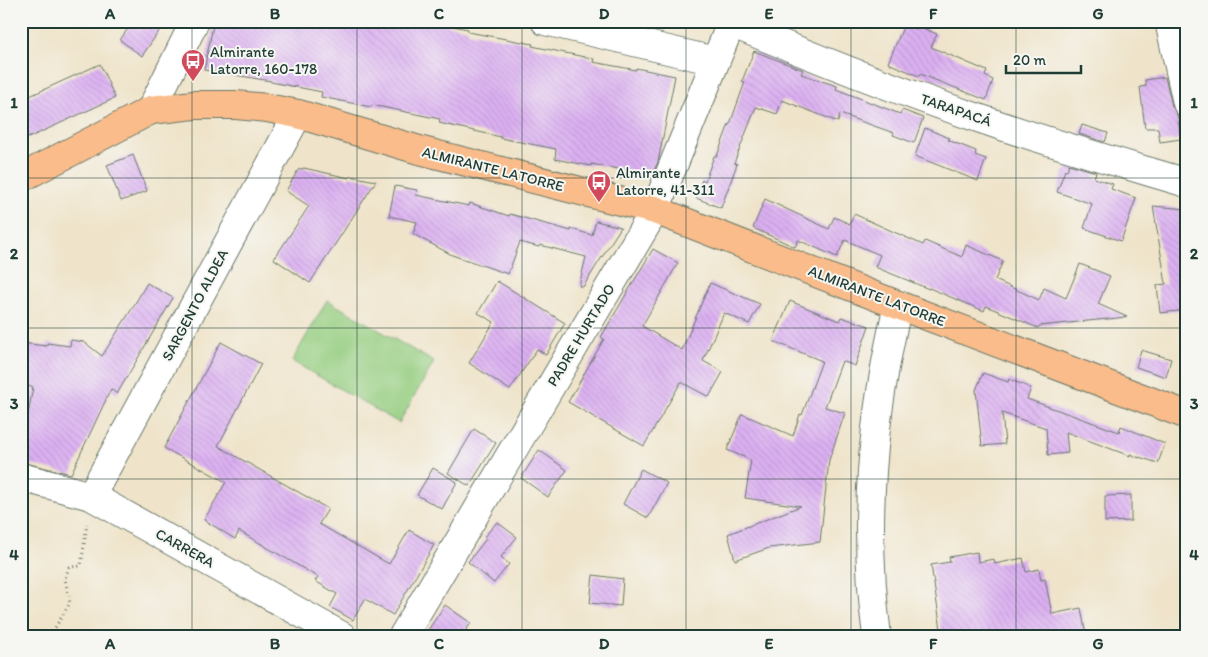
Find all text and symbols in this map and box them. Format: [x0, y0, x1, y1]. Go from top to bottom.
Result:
text: A [104, 4, 116, 23]
text: B [270, 4, 281, 23]
text: C [434, 4, 445, 23]
text: D [599, 4, 610, 23]
text: E [765, 4, 774, 23]
text: F [929, 4, 938, 23]
text: G [1092, 4, 1104, 23]
scale bar [1006, 42, 1080, 74]
place label: Almirante Latorre, 160-178 [210, 43, 317, 78]
bus stop icon: Almirante Latorre, 160-178 [180, 48, 206, 82]
text: 20 m [1013, 51, 1047, 69]
street label: TARAPACÁ [918, 89, 994, 131]
text: 1 [10, 93, 18, 112]
text: 1 [1190, 93, 1198, 112]
street label: ALMIRANTE LATORRE [420, 143, 566, 195]
place label: Almirante Latorre, 41-311 [616, 164, 714, 199]
bus stop icon: Almirante Latorre, 41-311 [586, 169, 612, 203]
text: 2 [10, 244, 19, 263]
text: 2 [1190, 244, 1199, 263]
street label: SARGENTO ALDEA [158, 246, 232, 364]
street label: ALMIRANTE LATORRE [806, 262, 948, 330]
street label: PADRE HURTADO [543, 280, 619, 390]
text: 3 [10, 394, 19, 413]
text: 3 [1190, 394, 1199, 413]
street label: CARRERA [152, 524, 218, 572]
text: 4 [9, 545, 19, 564]
text: 4 [1189, 545, 1199, 564]
text: A [104, 634, 116, 653]
text: B [270, 634, 281, 653]
text: C [434, 634, 445, 653]
text: D [599, 634, 610, 653]
text: E [765, 634, 774, 653]
text: F [929, 634, 938, 653]
text: G [1092, 634, 1104, 653]

